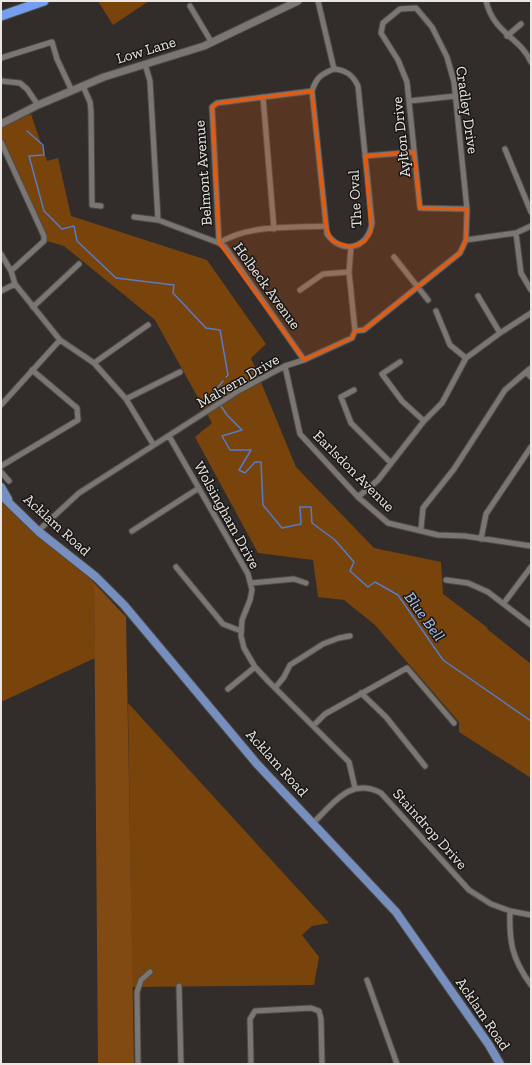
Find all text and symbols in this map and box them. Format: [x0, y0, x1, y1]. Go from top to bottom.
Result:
street label: Low Lane [114, 32, 178, 68]
street label: Cradley Drive [452, 65, 482, 155]
street label: Aylton Drive [388, 96, 414, 178]
street label: Belmont Avenue [190, 120, 216, 226]
street label: The Oval [344, 170, 366, 228]
street label: Holbeck Avenue [229, 239, 305, 333]
street label: Malvern Drive [194, 350, 282, 412]
street label: Earlsdon Avenue [310, 427, 398, 515]
street label: Wolsingham Drive [190, 458, 264, 572]
street label: Acklam Road [20, 490, 95, 560]
water label: Blue Bell [400, 588, 449, 645]
street label: Acklam Road [242, 726, 312, 801]
street label: Staindrop Drive [389, 785, 471, 873]
street label: Acklam Road [452, 974, 514, 1055]

